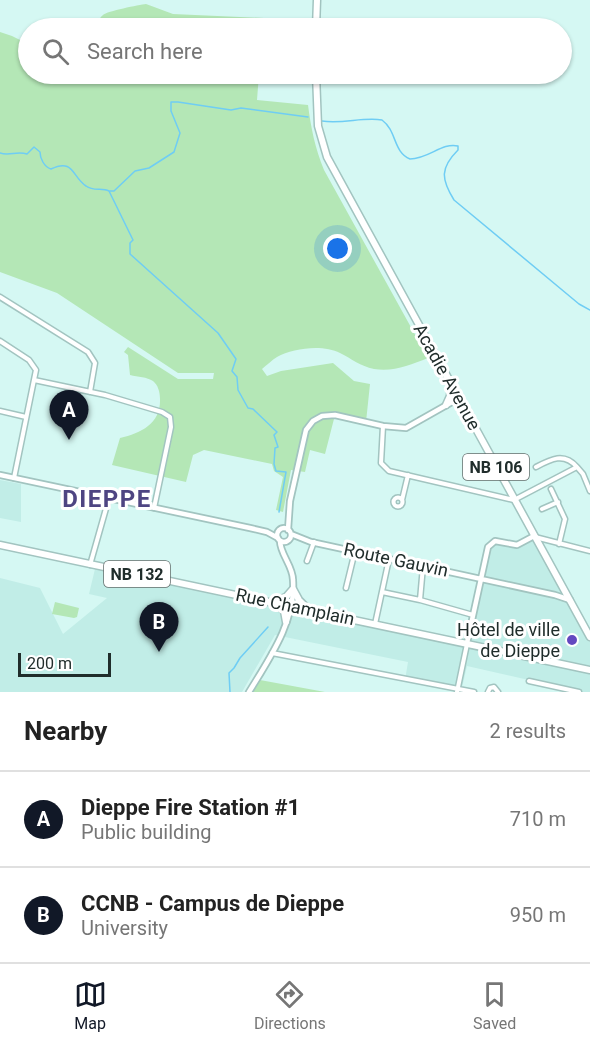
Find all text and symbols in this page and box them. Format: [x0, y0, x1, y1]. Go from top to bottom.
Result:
search box [18, 18, 572, 84]
icon: search [39, 35, 72, 68]
text: Search here [87, 39, 203, 64]
your location [323, 234, 352, 263]
street label: Acadie Avenue [410, 320, 485, 434]
pin: A [50, 390, 88, 440]
road number: NB 106 [463, 454, 529, 480]
district label: DIEPPE [62, 485, 152, 513]
street label: Route Gauvin [342, 538, 450, 581]
road number: NB 132 [104, 561, 170, 587]
street label: Rue Champlain [234, 584, 356, 629]
pin: B [140, 602, 178, 652]
place label: Hôtel de ville de Dieppe [457, 619, 560, 661]
marker: Hôtel de ville de Dieppe [565, 633, 579, 647]
scale bar [18, 650, 111, 678]
text: 200 m [27, 654, 72, 673]
text: Nearby [24, 716, 107, 746]
text: 2 results [490, 719, 566, 743]
text: Dieppe Fire Station #1 [81, 795, 300, 820]
text: A [37, 807, 50, 831]
text: 710 m [510, 807, 566, 831]
text: Public building [81, 820, 211, 844]
text: CCNB - Campus de Dieppe [81, 891, 344, 916]
text: B [37, 903, 50, 927]
text: 950 m [510, 903, 566, 927]
text: University [81, 916, 168, 940]
tab: Map [74, 978, 107, 1033]
tab: Directions [254, 978, 326, 1033]
tab: Saved [473, 978, 516, 1033]

